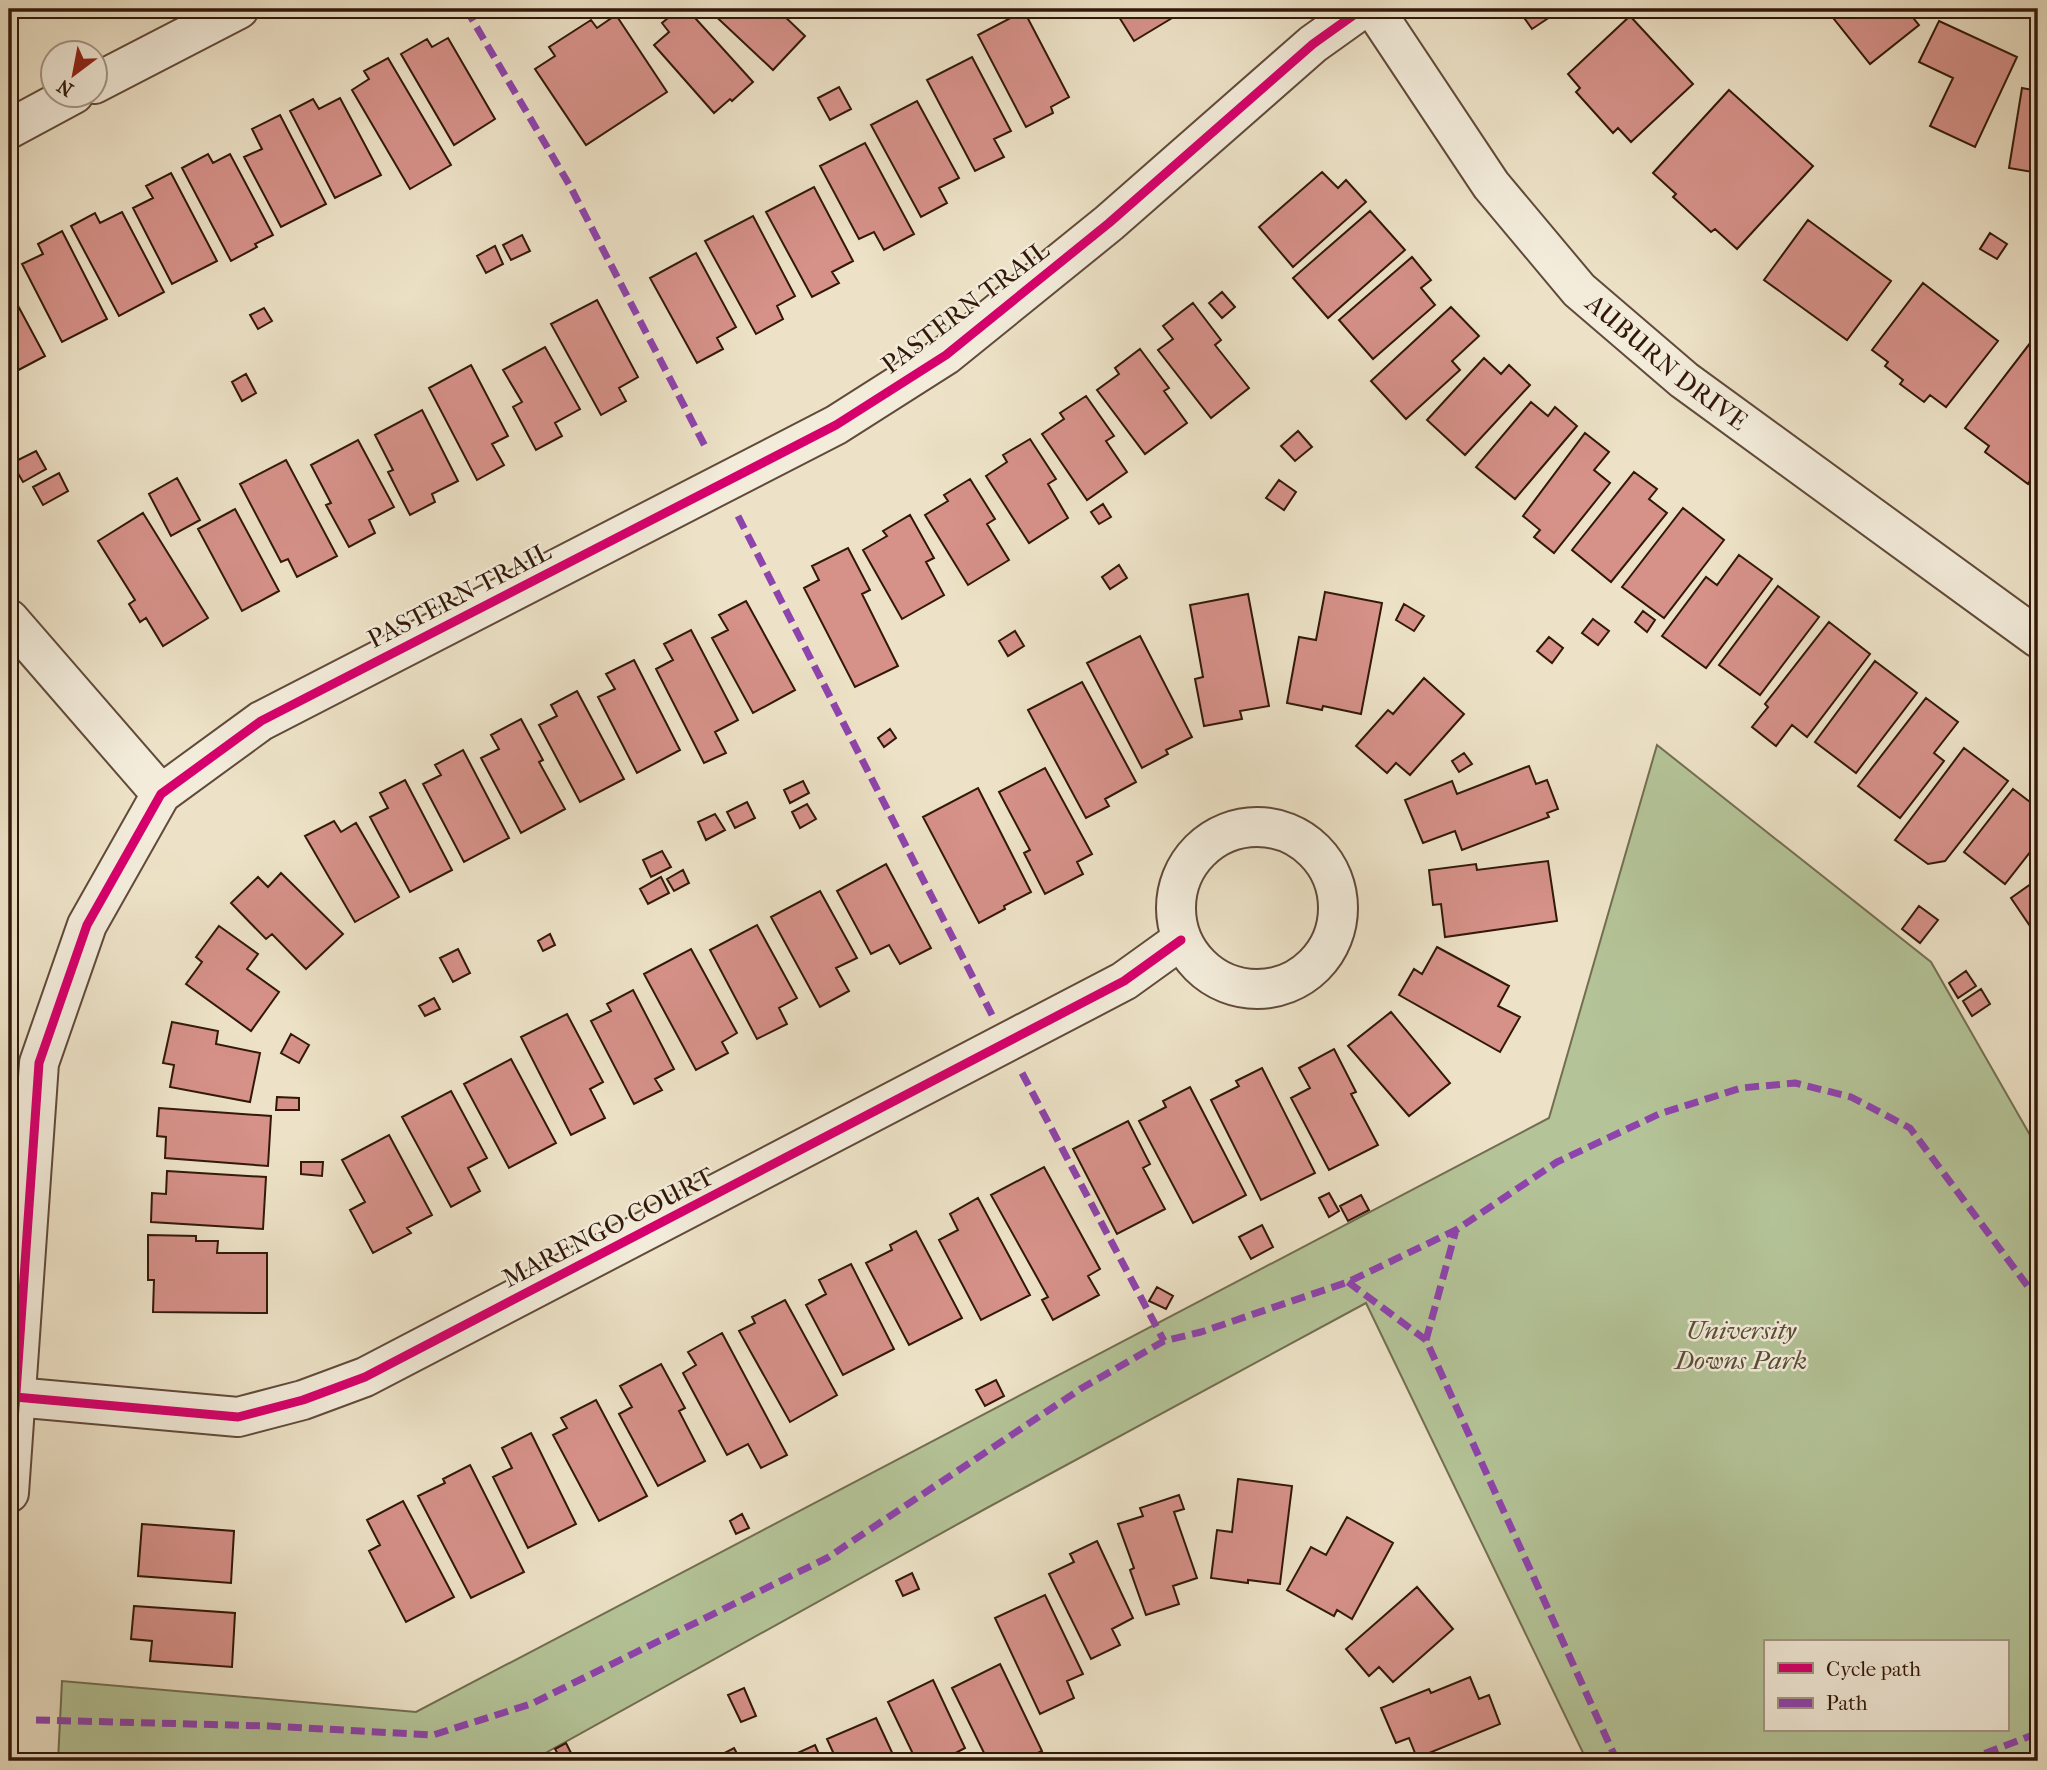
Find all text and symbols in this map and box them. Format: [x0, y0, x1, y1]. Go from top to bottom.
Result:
north arrow [38, 38, 108, 108]
text: N [53, 74, 77, 101]
street label: PASTERN TRAIL [875, 234, 1055, 380]
street label: AUBURN DRIVE [1579, 287, 1753, 437]
street label: PASTERN TRAIL [362, 536, 556, 655]
street label: MARENGO COURT [497, 1161, 719, 1294]
park label: University Downs Park [1673, 1315, 1807, 1376]
legend [1764, 1640, 2008, 1732]
text: Cycle path [1826, 1657, 1921, 1681]
text: Path [1826, 1691, 1868, 1715]

